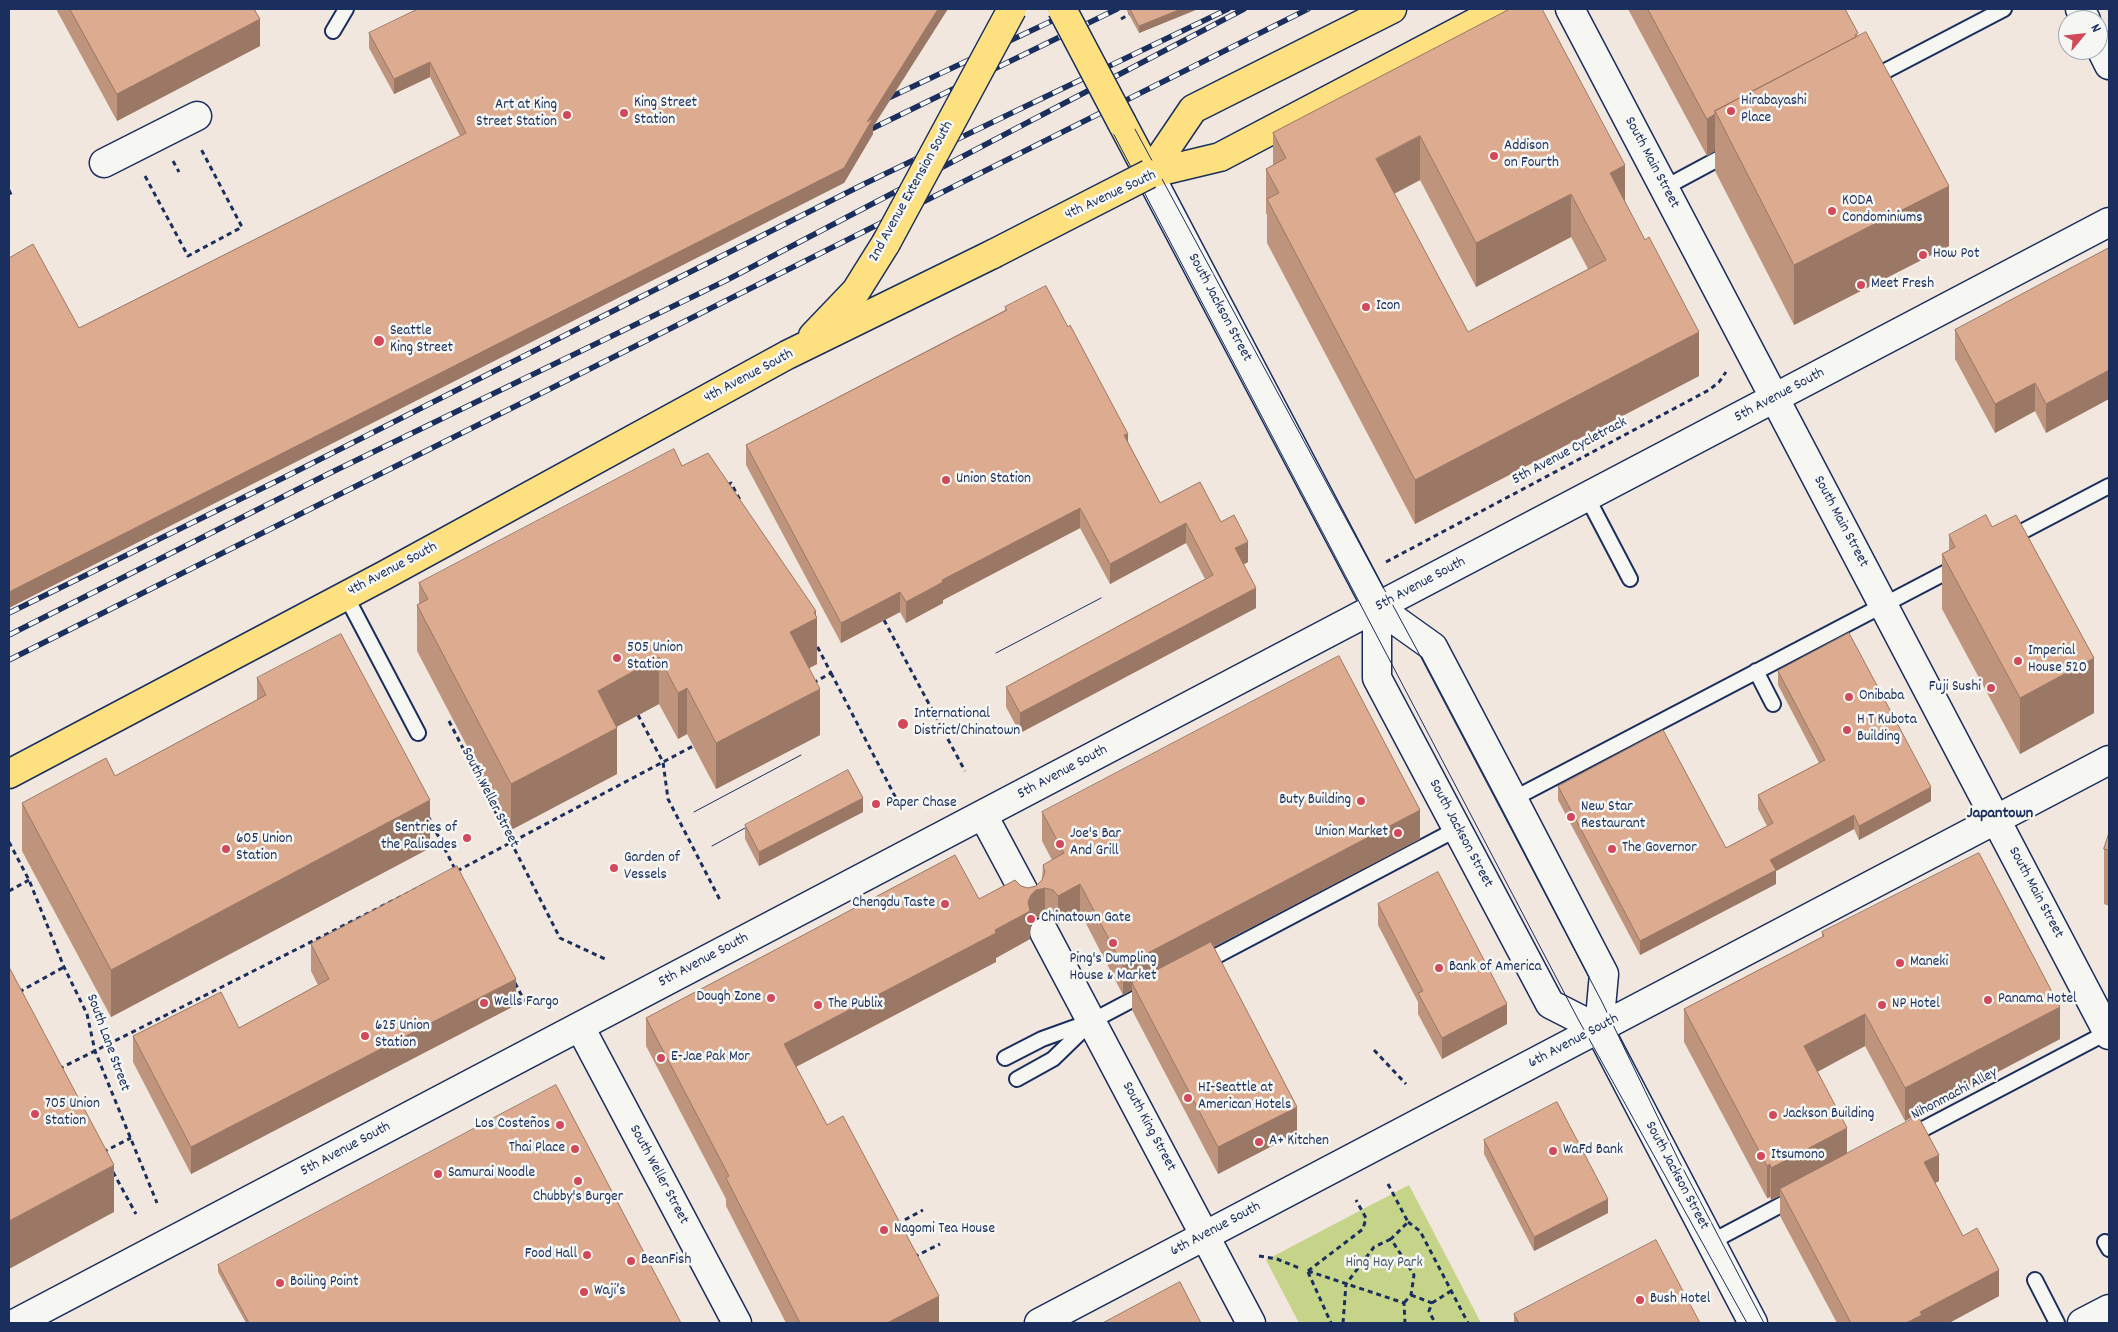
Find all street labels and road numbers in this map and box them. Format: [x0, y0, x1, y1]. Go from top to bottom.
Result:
street label: South Main Street [1619, 114, 1683, 212]
street label: 2nd Avenue Extension South [866, 118, 958, 266]
street label: 4th Avenue South [1062, 167, 1160, 225]
street label: South Jackson Street [1183, 251, 1255, 365]
street label: 4th Avenue South [701, 346, 797, 408]
street label: 5th Avenue South [1732, 365, 1828, 427]
street label: 5th Avenue Cycletrack [1510, 414, 1630, 490]
street label: South Main Street [1808, 473, 1872, 571]
street label: 4th Avenue South [345, 539, 441, 601]
street label: 5th Avenue South [1373, 554, 1469, 616]
street label: 5th Avenue South [1015, 742, 1111, 804]
street label: South Weller Street [456, 745, 522, 851]
street label: South Jackson Street [1424, 777, 1496, 891]
street label: South Main Street [2003, 844, 2067, 942]
street label: 5th Avenue South [656, 930, 752, 992]
street label: South Lane Street [81, 992, 133, 1094]
street label: 6th Avenue South [1526, 1011, 1622, 1073]
street label: Nihonmachi Alley [1909, 1065, 2001, 1125]
street label: South King Street [1117, 1079, 1179, 1175]
street label: 5th Avenue South [298, 1119, 394, 1181]
street label: South Jackson Street [1640, 1119, 1712, 1233]
street label: South Weller Street [624, 1122, 692, 1228]
street label: 6th Avenue South [1168, 1199, 1264, 1261]

